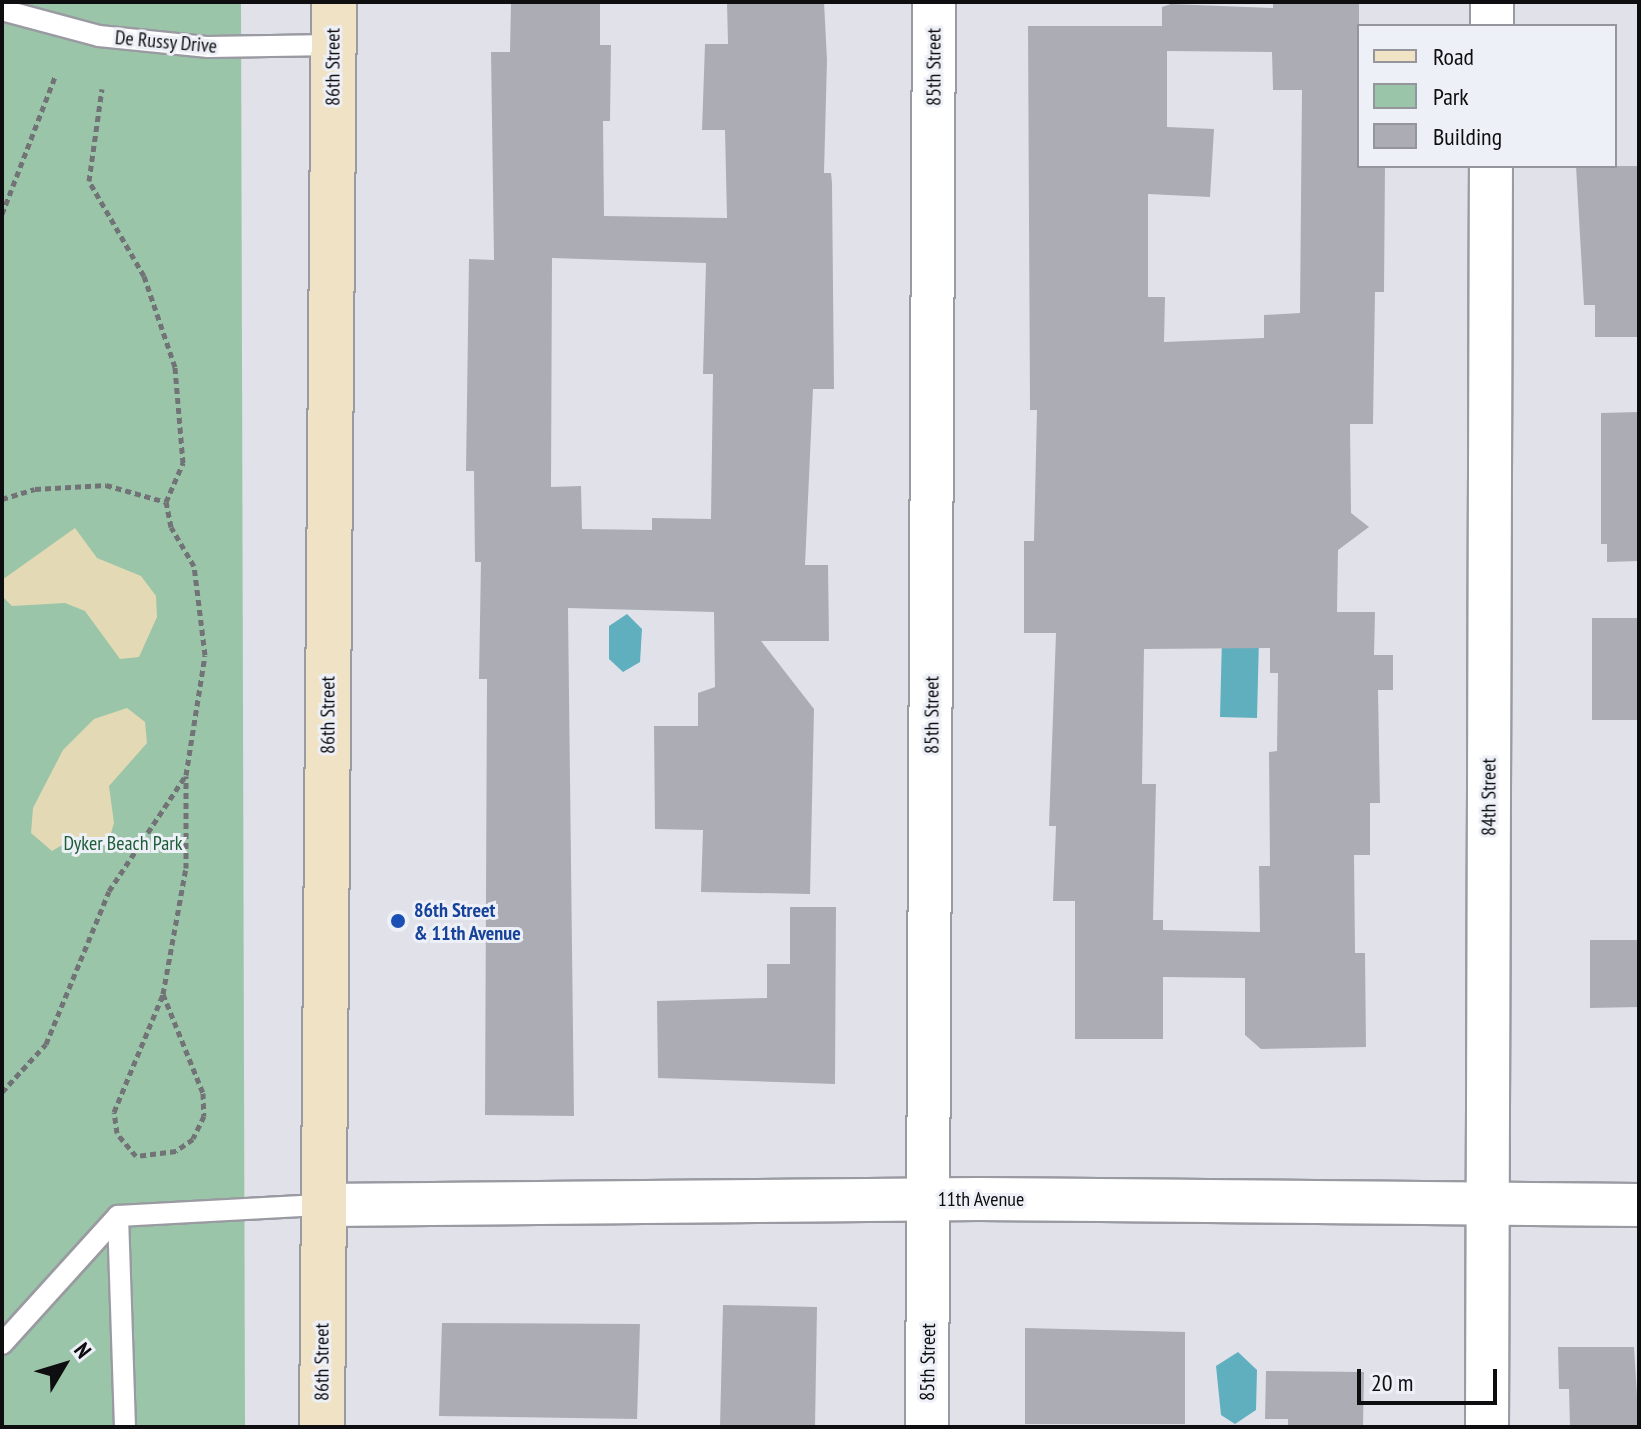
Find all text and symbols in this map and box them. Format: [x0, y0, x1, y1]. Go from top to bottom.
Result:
legend [1357, 24, 1617, 168]
street label: De Russy Drive [114, 26, 218, 58]
street label: 86th Street [321, 28, 345, 106]
street label: 85th Street [922, 28, 946, 106]
text: Road [1433, 41, 1474, 72]
text: Park [1433, 81, 1469, 112]
text: Building [1433, 121, 1502, 152]
street label: 86th Street [316, 676, 340, 754]
street label: 85th Street [920, 676, 944, 754]
street label: 84th Street [1477, 758, 1501, 836]
park label: Dyker Beach Park [64, 831, 182, 855]
place label: 86th Street & 11th Avenue [414, 898, 521, 945]
marker: 86th Street & 11th Avenue [389, 912, 407, 930]
street label: 11th Avenue [937, 1187, 1025, 1211]
street label: 86th Street [310, 1323, 334, 1401]
street label: 85th Street [915, 1323, 941, 1401]
north arrow [24, 1325, 104, 1405]
text: N [68, 1337, 98, 1364]
scale bar [1361, 1353, 1501, 1403]
text: 20 m [1371, 1367, 1413, 1398]

